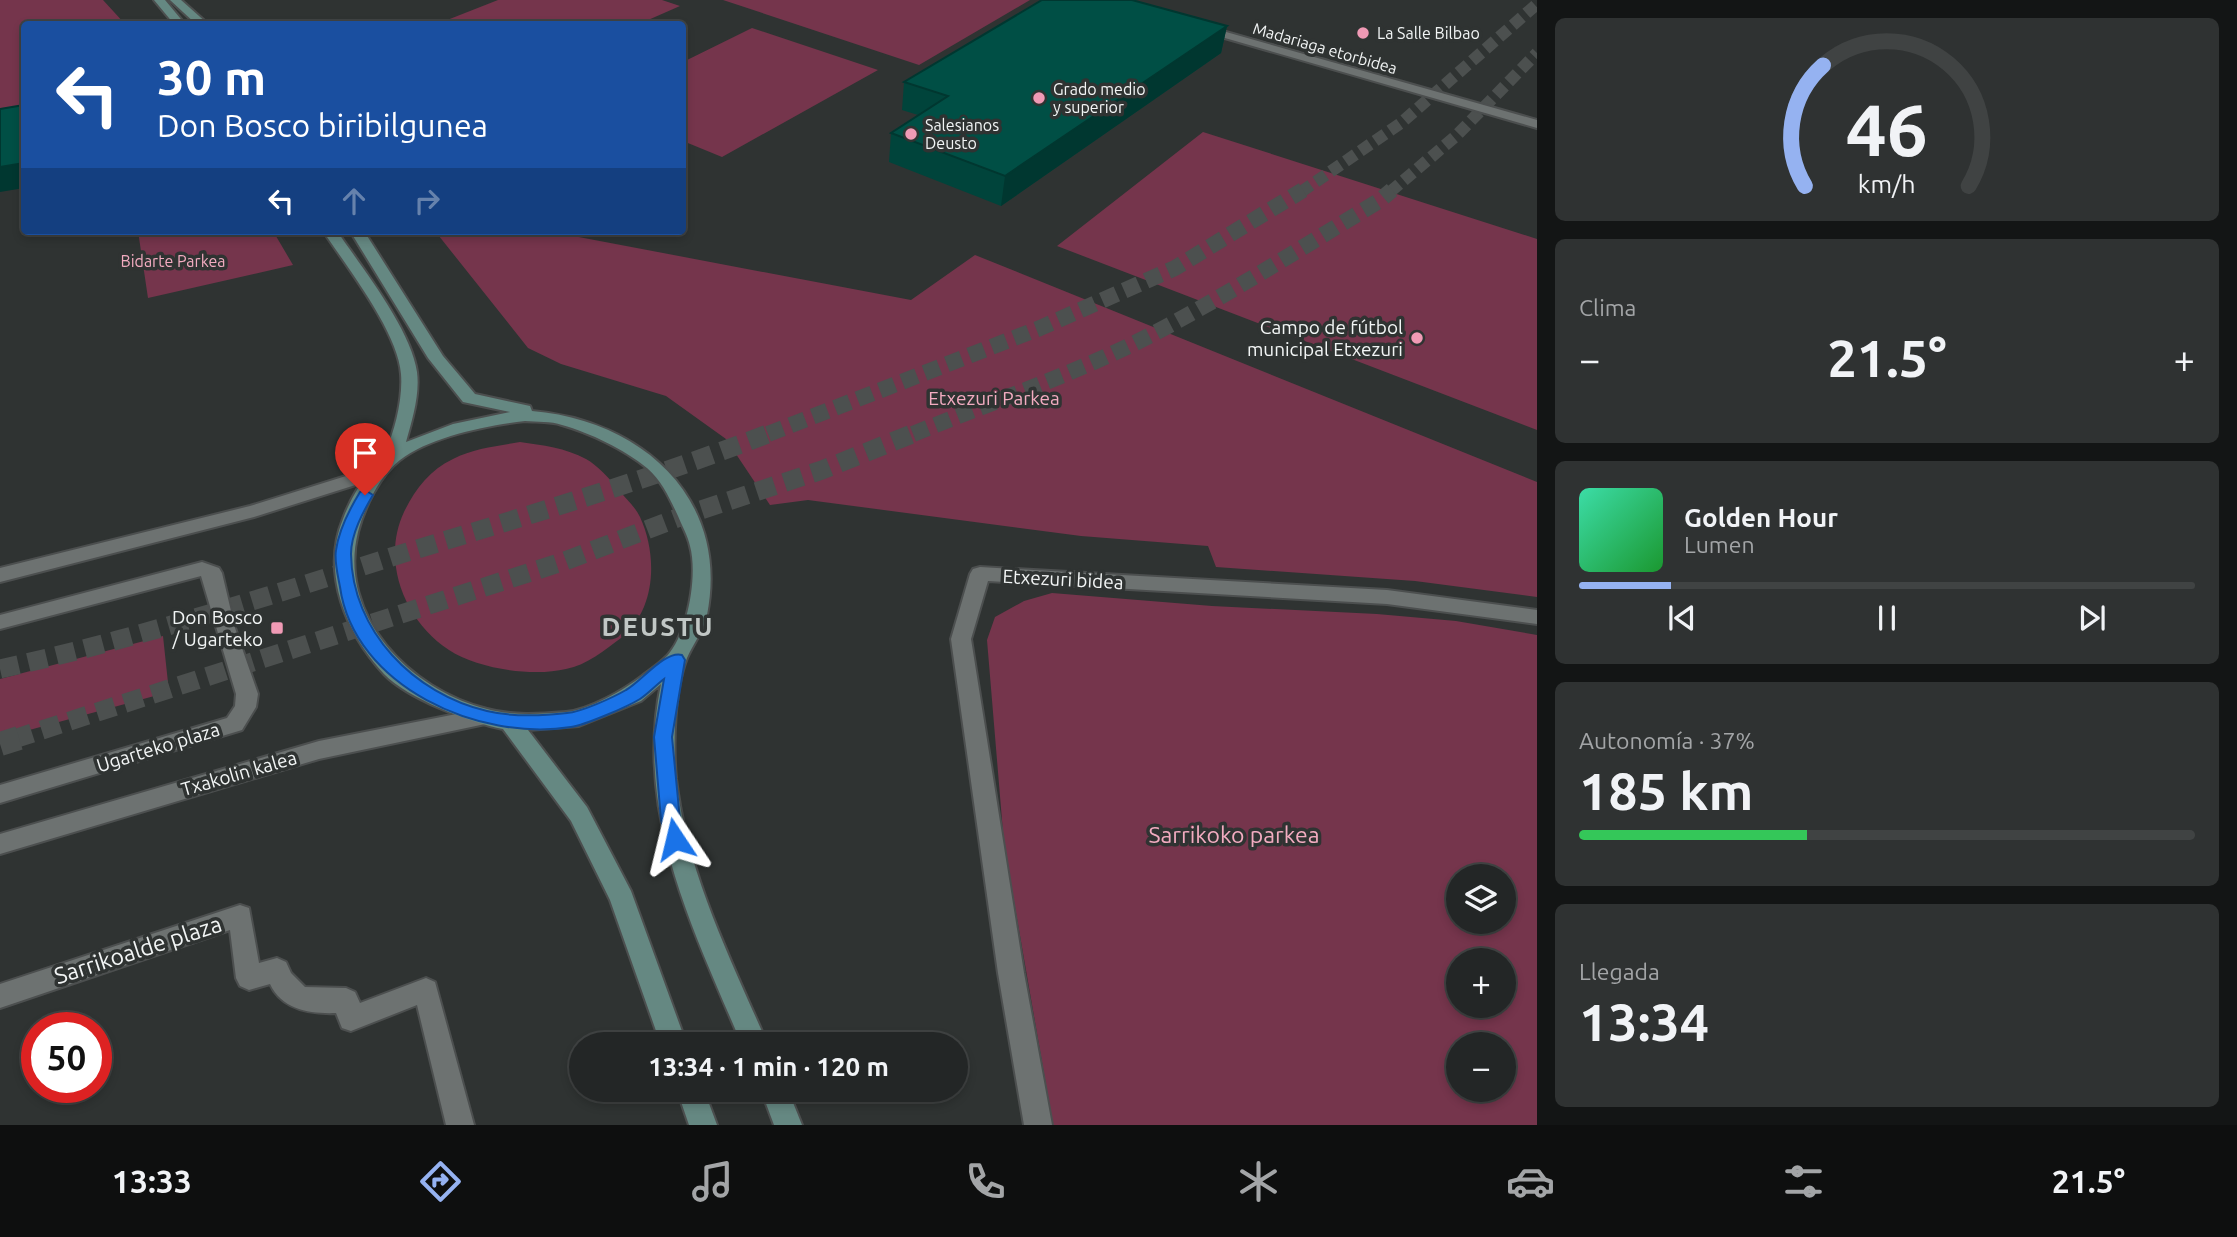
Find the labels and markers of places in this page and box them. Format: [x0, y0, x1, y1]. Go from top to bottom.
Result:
place label: La Salle Bilbao [1377, 24, 1480, 42]
marker: La Salle Bilbao [1355, 25, 1371, 41]
place label: Grado medio y superior [1053, 80, 1146, 116]
marker: Grado medio y superior [1031, 90, 1047, 106]
place label: Salesianos Deusto [925, 116, 999, 152]
marker: Salesianos Deusto [903, 126, 919, 142]
place label: Campo de fútbol municipal Etxezuri [1247, 316, 1403, 360]
marker: Campo de fútbol municipal Etxezuri [1409, 330, 1425, 346]
pin [335, 423, 395, 495]
place label: Don Bosco / Ugarteko [172, 606, 263, 650]
marker: Don Bosco / Ugarteko [269, 620, 285, 636]

